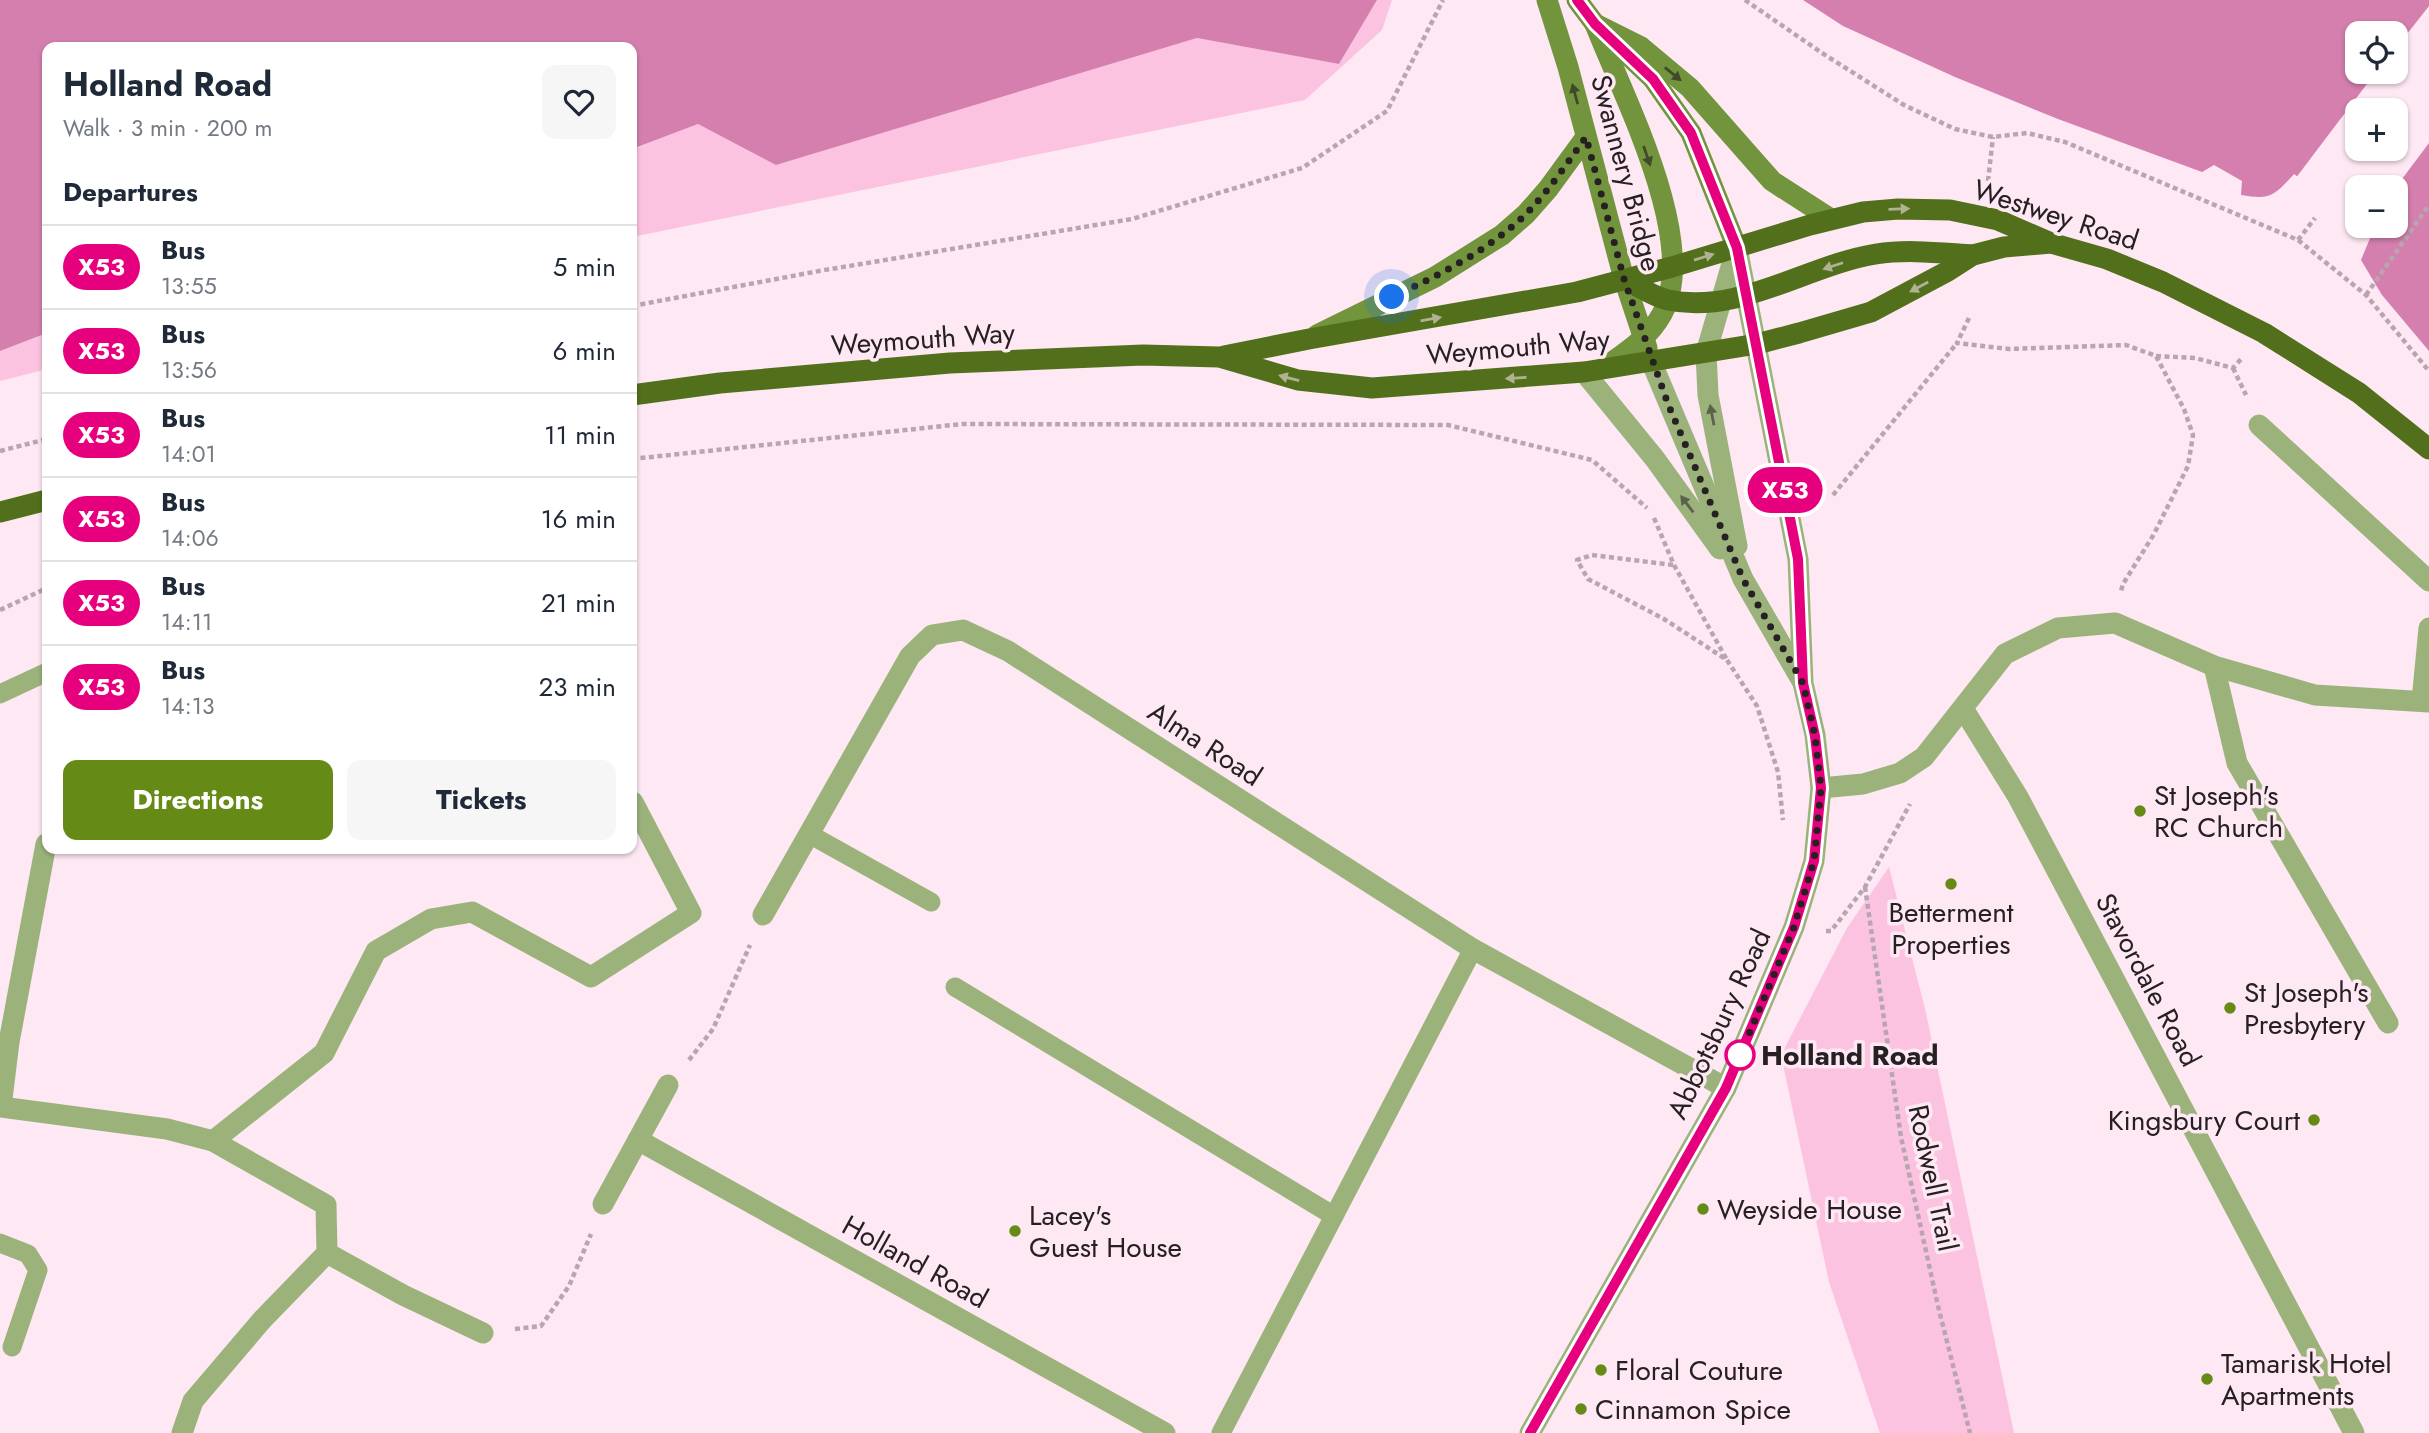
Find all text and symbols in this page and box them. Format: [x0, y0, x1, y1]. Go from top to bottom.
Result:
map controls [2345, 21, 2408, 238]
button: locate [2345, 21, 2408, 84]
text: Holland Road [63, 61, 272, 108]
button: heart [542, 65, 616, 139]
one-way arrow [1663, 66, 1681, 81]
street label: Swannery Bridge [1580, 70, 1672, 276]
one-way arrow [1569, 83, 1580, 105]
button: + [2345, 98, 2408, 161]
text: Walk · 3 min · 200 m [63, 111, 272, 145]
one-way arrow [1642, 145, 1653, 166]
street label: Westwey Road [1968, 169, 2144, 261]
text: Departures [63, 173, 198, 211]
button: − [2345, 175, 2408, 238]
one-way arrow [1888, 204, 1910, 215]
text: Bus [161, 231, 205, 269]
text: 5 min [553, 248, 616, 286]
text: X53 [78, 249, 125, 284]
one-way arrow [1694, 252, 1715, 262]
one-way arrow [1822, 261, 1843, 271]
text: 13:55 [161, 269, 217, 303]
your location [1374, 279, 1409, 314]
one-way arrow [1909, 281, 1929, 293]
street label: Weymouth Way [830, 312, 1017, 366]
one-way arrow [1420, 313, 1442, 324]
text: Bus [161, 315, 205, 353]
street label: Weymouth Way [1425, 319, 1612, 375]
text: 6 min [553, 332, 616, 370]
text: X53 [78, 333, 125, 368]
text: 13:56 [161, 353, 217, 387]
one-way arrow [1279, 372, 1300, 382]
one-way arrow [1504, 372, 1526, 383]
text: Bus [161, 399, 205, 437]
one-way arrow [1707, 404, 1718, 426]
text: 11 min [544, 416, 616, 454]
text: X53 [78, 417, 125, 452]
text: 14:01 [161, 437, 216, 471]
line badge: X53 [1745, 467, 1825, 513]
text: X53 [1762, 472, 1808, 507]
text: Bus [161, 483, 205, 521]
one-way arrow [1680, 496, 1695, 514]
text: 16 min [541, 500, 616, 538]
text: X53 [78, 501, 125, 536]
text: 14:06 [161, 521, 219, 555]
text: Bus [161, 567, 205, 605]
text: 21 min [541, 584, 616, 622]
text: X53 [78, 585, 125, 620]
text: 14:11 [161, 605, 212, 639]
text: Bus [161, 651, 205, 689]
text: 23 min [539, 668, 616, 706]
text: X53 [78, 669, 125, 704]
text: 14:13 [161, 689, 215, 723]
street label: Alma Road [1140, 692, 1270, 796]
button: Directions [63, 760, 333, 840]
button: Tickets [347, 760, 616, 840]
place label: St Joseph's RC Church [2154, 775, 2283, 848]
marker: St Joseph's RC Church [2132, 803, 2148, 819]
marker: Betterment Properties [1943, 876, 1959, 892]
street label: Stavordale Road [2085, 886, 2211, 1074]
place label: Betterment Properties [1888, 892, 2014, 965]
street label: Abbotsbury Road [1657, 922, 1781, 1126]
place label: St Joseph's Presbytery [2244, 972, 2368, 1045]
marker: St Joseph's Presbytery [2222, 1000, 2238, 1016]
place label: Holland Road [1761, 1035, 1939, 1076]
marker: Holland Road [1725, 1040, 1755, 1070]
place label: Kingsbury Court [2108, 1100, 2300, 1141]
street label: Rodwell Trail [1897, 1101, 1969, 1255]
marker: Kingsbury Court [2306, 1112, 2322, 1128]
place label: Weyside House [1717, 1189, 1902, 1230]
place label: Lacey's Guest House [1029, 1195, 1182, 1268]
marker: Weyside House [1695, 1201, 1711, 1217]
street label: Holland Road [835, 1205, 995, 1319]
marker: Lacey's Guest House [1007, 1223, 1023, 1239]
place label: Tamarisk Hotel Apartments [2221, 1343, 2392, 1416]
place label: Floral Couture [1615, 1350, 1783, 1391]
marker: Floral Couture [1593, 1362, 1609, 1378]
marker: Tamarisk Hotel Apartments [2199, 1371, 2215, 1387]
place label: Cinnamon Spice [1595, 1389, 1791, 1430]
marker: Cinnamon Spice [1573, 1401, 1589, 1417]

